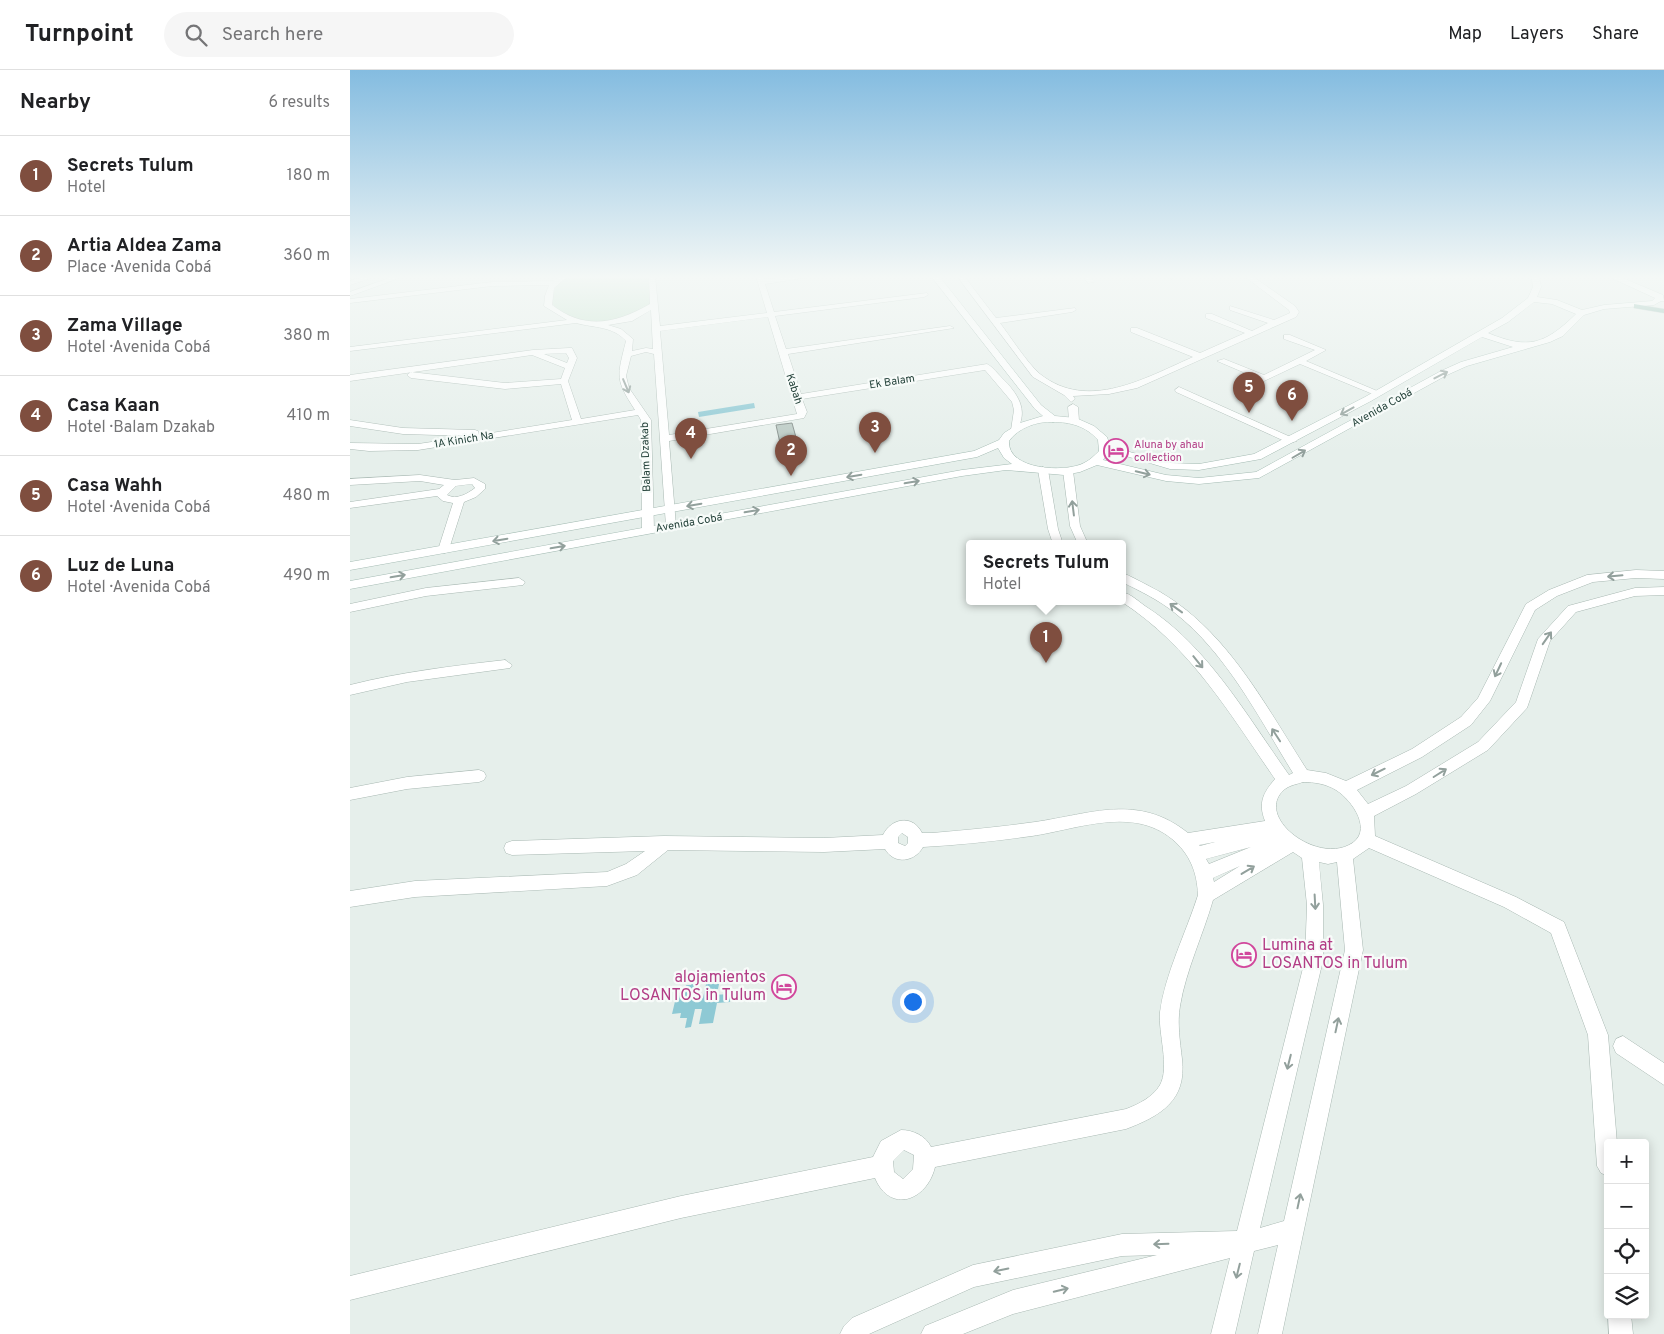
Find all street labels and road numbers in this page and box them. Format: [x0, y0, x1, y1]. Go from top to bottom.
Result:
street label: Ek Balam [868, 371, 916, 393]
street label: Kabah [783, 372, 805, 406]
street label: Avenida Cobá [1349, 385, 1415, 430]
street label: Balam Dzakab [638, 422, 654, 492]
street label: 1A Kinich Na [433, 428, 495, 452]
street label: Avenida Cobá [655, 510, 724, 536]

